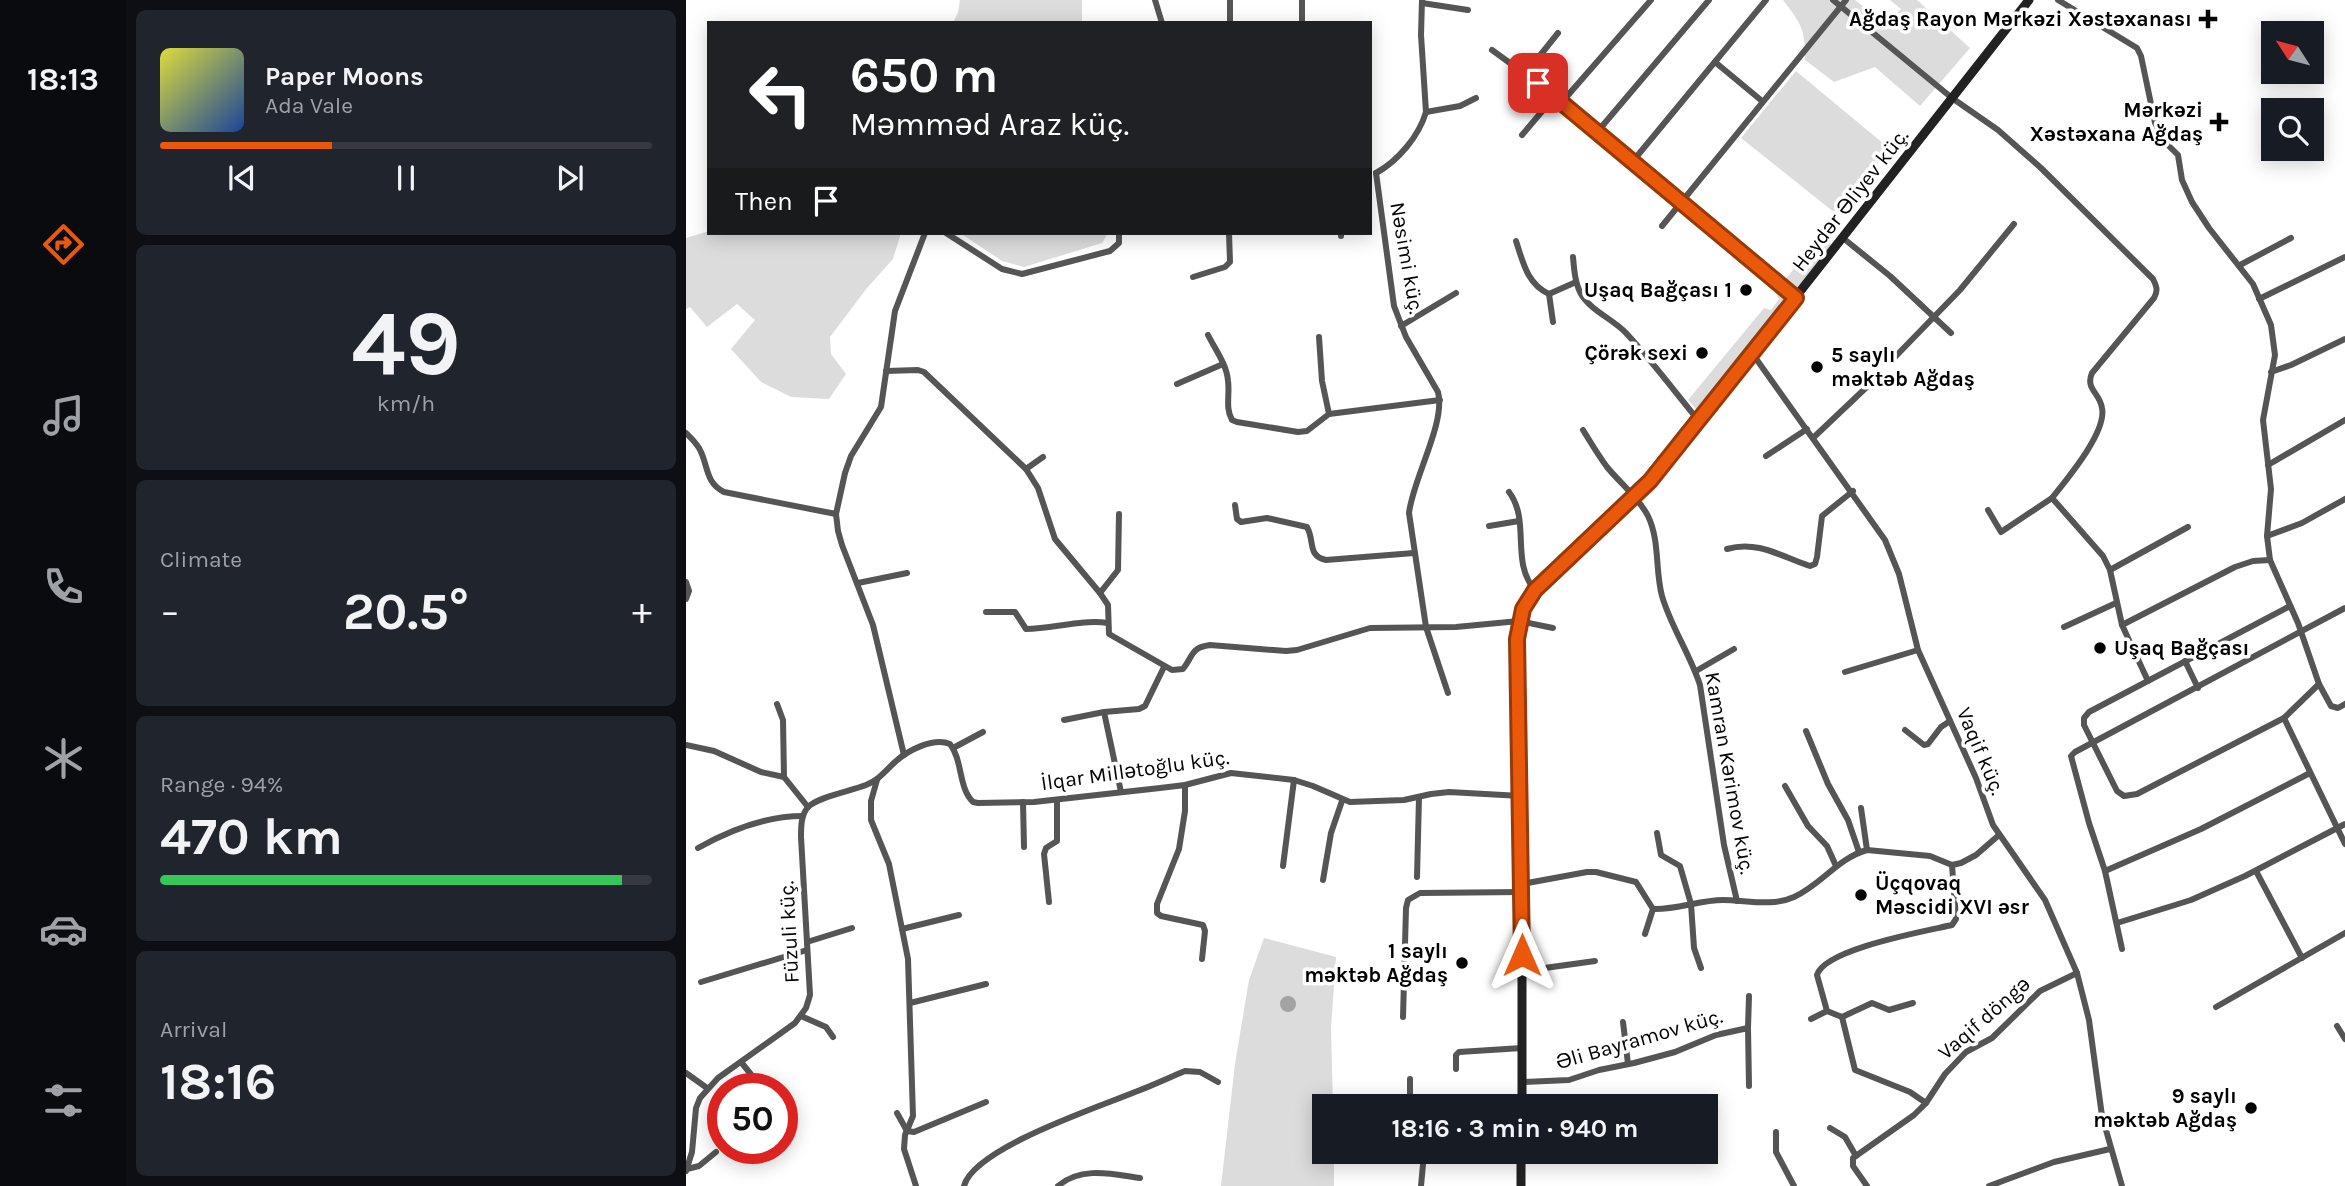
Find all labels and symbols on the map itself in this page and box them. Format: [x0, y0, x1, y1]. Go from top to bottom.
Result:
place label: Ağdaş Rayon Mərkəzi Xəstəxanası [1849, 7, 2192, 31]
marker: Ağdaş Rayon Mərkəzi Xəstəxanası [2198, 9, 2218, 29]
north arrow [2261, 21, 2324, 84]
pin [1508, 53, 1568, 113]
place label: Mərkəzi Xəstəxana Ağdaş [2030, 98, 2203, 146]
marker: Mərkəzi Xəstəxana Ağdaş [2209, 112, 2229, 132]
street label: Heydər Əliyev küç. [1787, 124, 1913, 276]
street label: Nəsimi küç. [1385, 200, 1429, 316]
place label: Uşaq Bağçası 1 [1584, 278, 1732, 303]
marker: Uşaq Bağçası 1 [1738, 282, 1754, 298]
place label: Çörək sexi [1584, 341, 1688, 365]
place label: 5 saylı məktəb Ağdaş [1831, 343, 1975, 391]
marker: Çörək sexi [1694, 345, 1710, 361]
marker: 5 saylı məktəb Ağdaş [1809, 359, 1825, 375]
place label: Uşaq Bağçası [2114, 636, 2249, 661]
marker: Uşaq Bağçası [2092, 640, 2108, 656]
street label: Kamran Kərimov küç. [1700, 670, 1760, 876]
street label: Vaqif küç. [1952, 704, 2010, 799]
street label: İlqar Millətoğlu küç. [1039, 745, 1231, 795]
place label: Üçqovaq Məscidi XVI əsr [1875, 871, 2030, 919]
street label: Füzuli küç. [774, 880, 804, 984]
marker: Üçqovaq Məscidi XVI əsr [1853, 887, 1869, 903]
position arrow [1485, 918, 1559, 992]
place label: 1 saylı məktəb Ağdaş [1304, 939, 1448, 987]
marker: 1 saylı məktəb Ağdaş [1454, 955, 1470, 971]
street label: Vaqif döngə [1933, 972, 2035, 1064]
street label: Əli Bayramov küç. [1553, 1004, 1725, 1074]
speed limit sign: 50 [707, 1073, 798, 1164]
place label: 9 saylı məktəb Ağdaş [2093, 1084, 2237, 1132]
marker: 9 saylı məktəb Ağdaş [2243, 1100, 2259, 1116]

